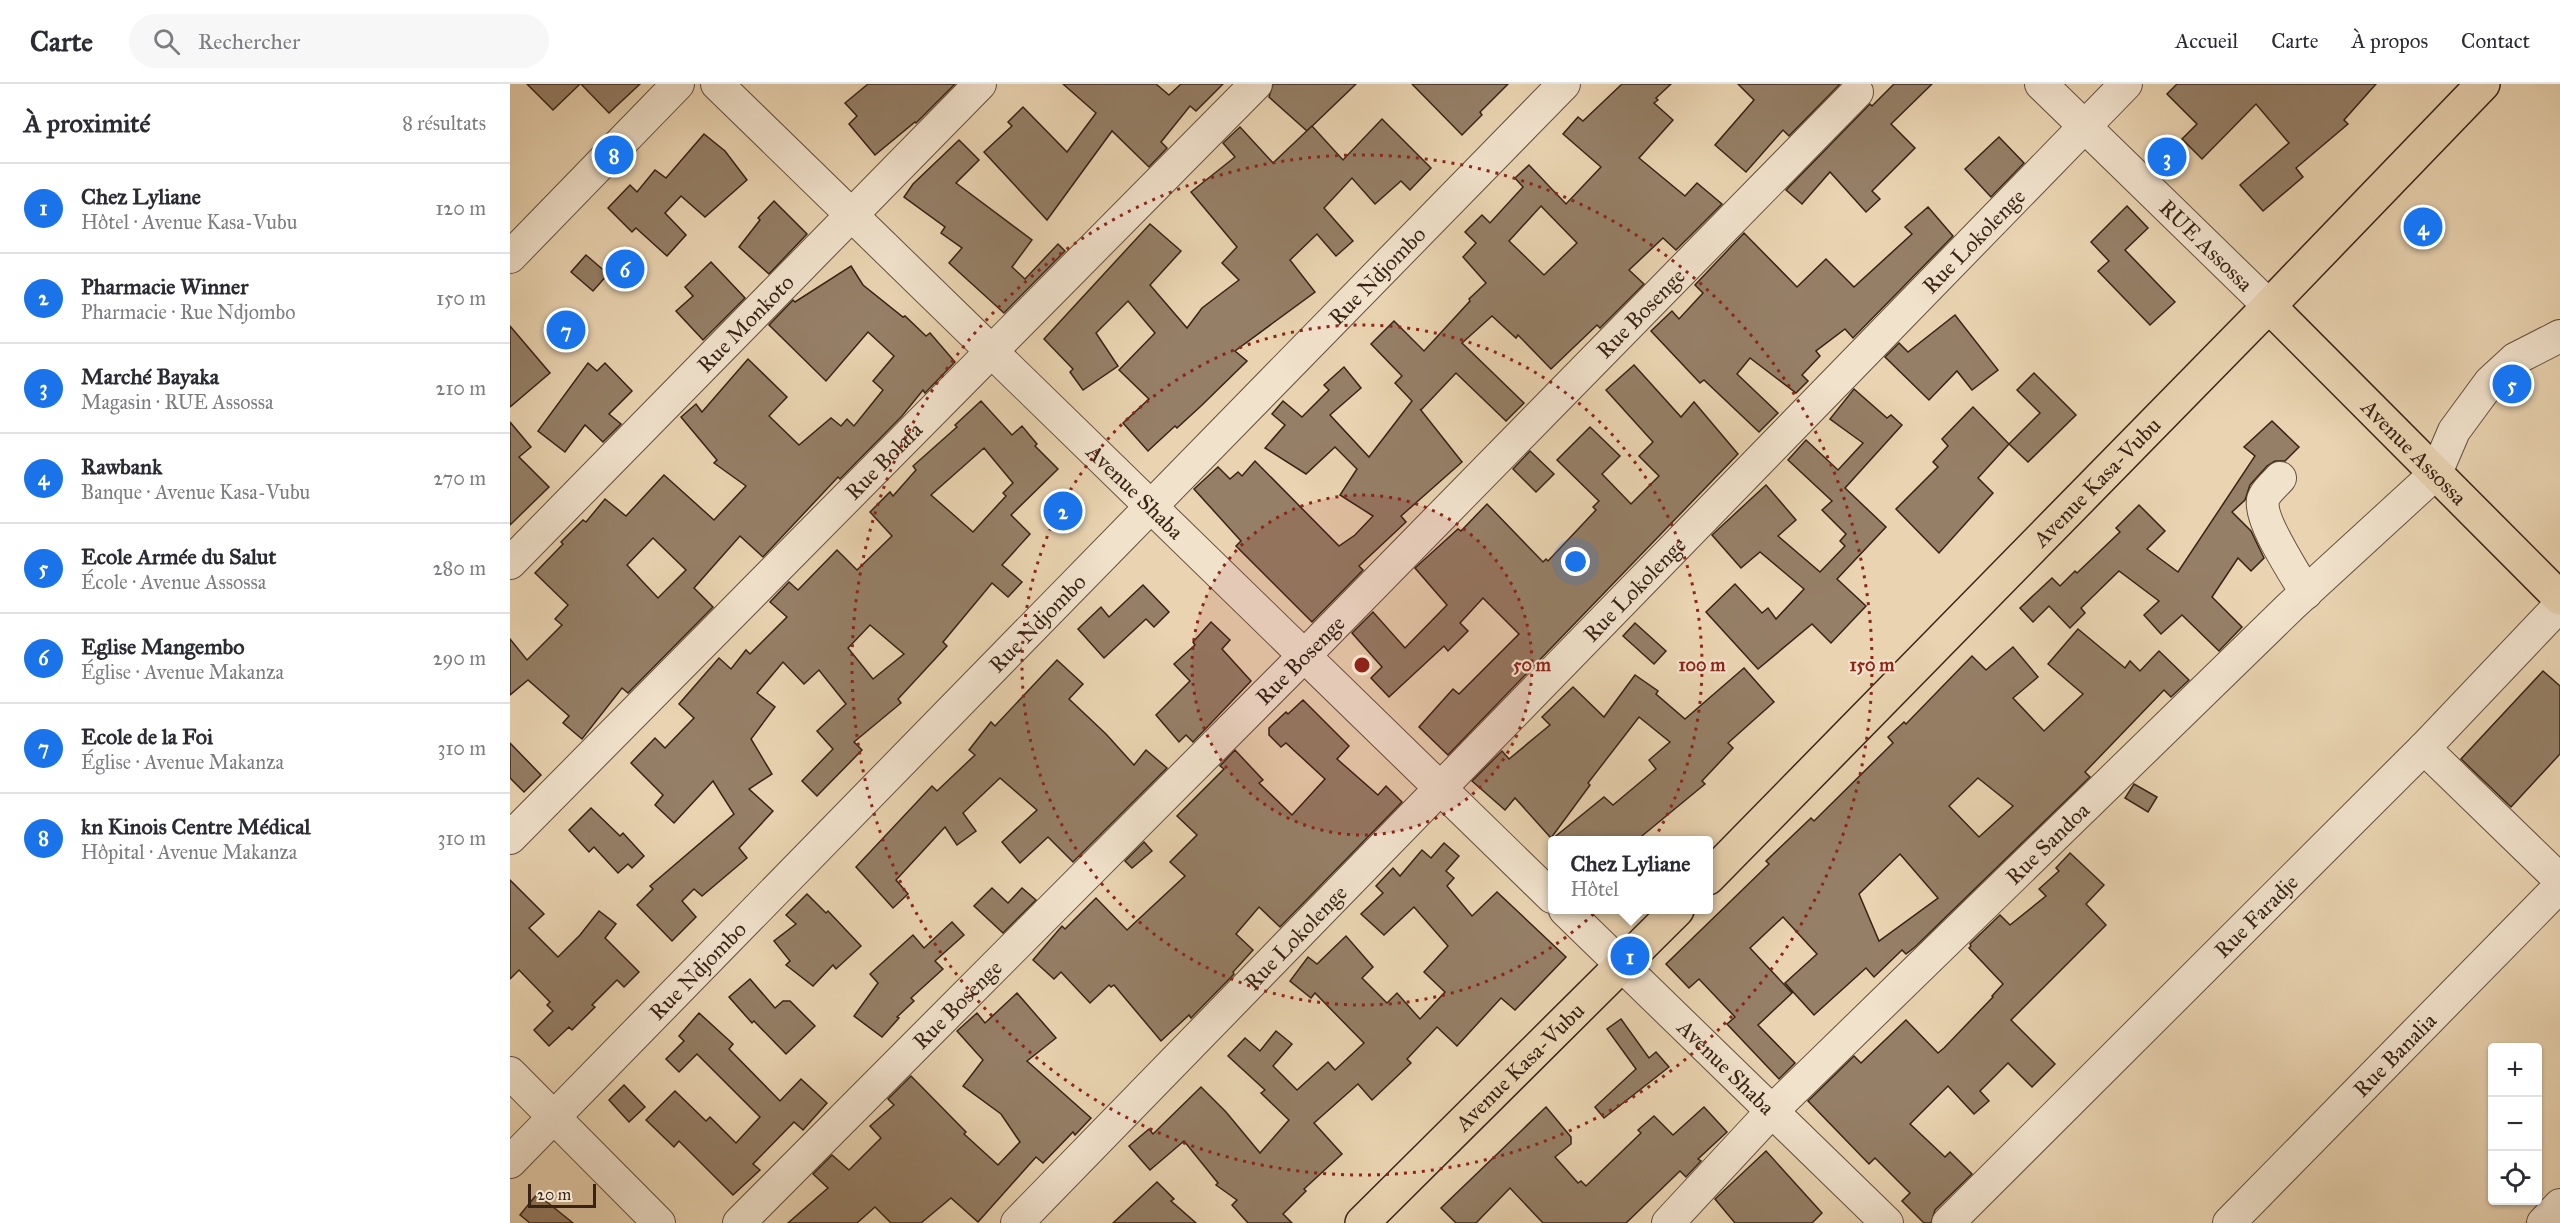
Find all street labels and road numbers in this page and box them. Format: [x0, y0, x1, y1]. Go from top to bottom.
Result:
street label: Rue Lokolenge [1916, 183, 2030, 299]
street label: RUE Assossa [2154, 194, 2259, 297]
street label: Rue Ndjombo [1323, 220, 1431, 330]
street label: Rue Bosenge [1590, 262, 1690, 363]
street label: Rue Monkoto [691, 268, 799, 378]
street label: Avenue Assossa [2355, 393, 2473, 511]
street label: Avenue Kasa-Vubu [2026, 411, 2166, 553]
street label: Rue Bolafa [839, 415, 928, 505]
street label: Avenue Shaba [1081, 437, 1190, 545]
street label: Rue Lokolenge [1577, 531, 1691, 647]
street label: Rue Ndjombo [983, 568, 1091, 678]
street label: Rue Bosenge [1250, 609, 1350, 710]
street label: Rue Sandoa [2000, 796, 2095, 890]
street label: Rue Faradje [2208, 868, 2303, 963]
street label: Rue Lokolenge [1238, 879, 1352, 995]
street label: Rue Ndjombo [643, 915, 751, 1025]
street label: Rue Bosenge [907, 954, 1007, 1054]
street label: Avenue Kasa-Vubu [1449, 997, 1590, 1137]
street label: Rue Banalia [2347, 1006, 2442, 1102]
street label: Avenue Shaba [1671, 1013, 1781, 1121]

